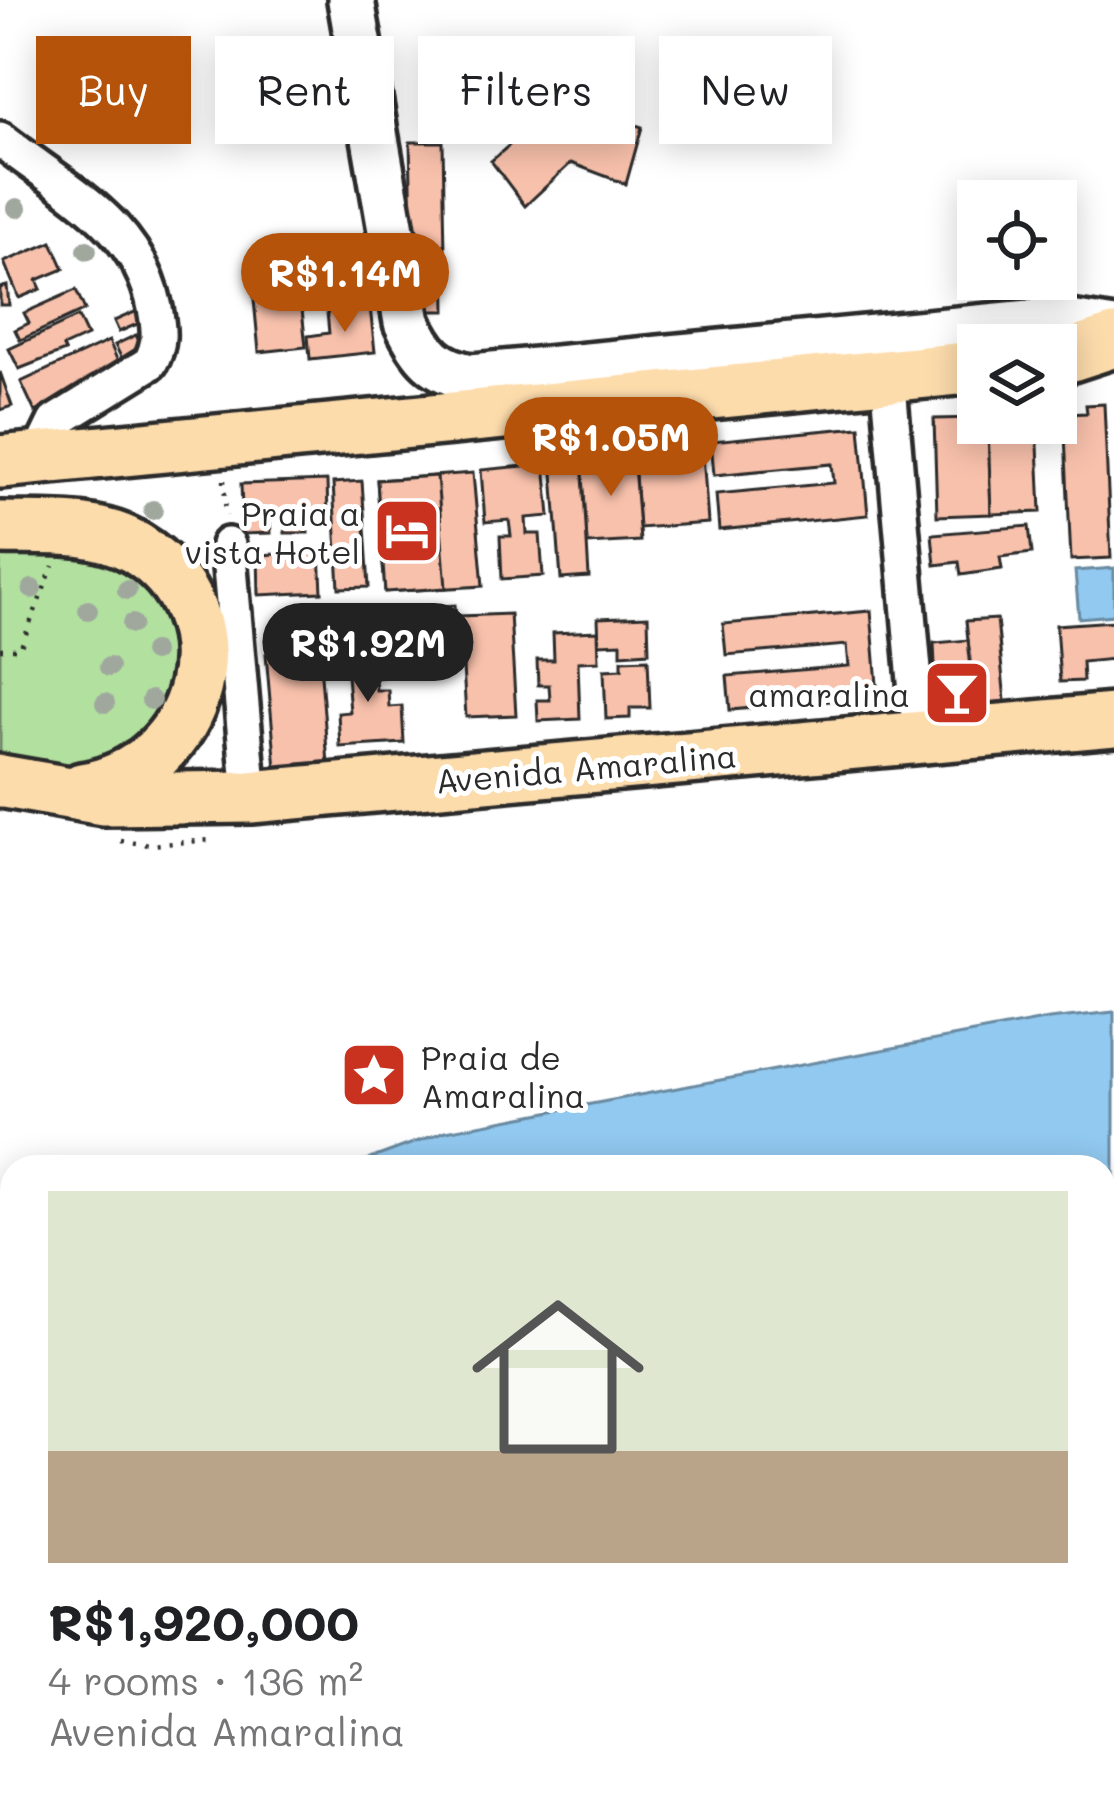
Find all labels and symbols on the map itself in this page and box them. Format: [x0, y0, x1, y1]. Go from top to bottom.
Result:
pin: R$1.14M [234, 233, 456, 335]
pin: R$1.05M [500, 397, 722, 499]
place label: Praia a vista Hotel [184, 491, 360, 572]
hotel icon: Praia a vista Hotel [372, 496, 442, 566]
pin: R$1.92M [257, 603, 479, 705]
bar icon: amaralina [922, 658, 992, 728]
place label: amaralina [748, 672, 910, 715]
street label: Avenida Amaralina [434, 732, 738, 802]
place label: Praia de Amaralina [421, 1035, 585, 1116]
place icon: Praia de Amaralina [339, 1040, 409, 1110]

